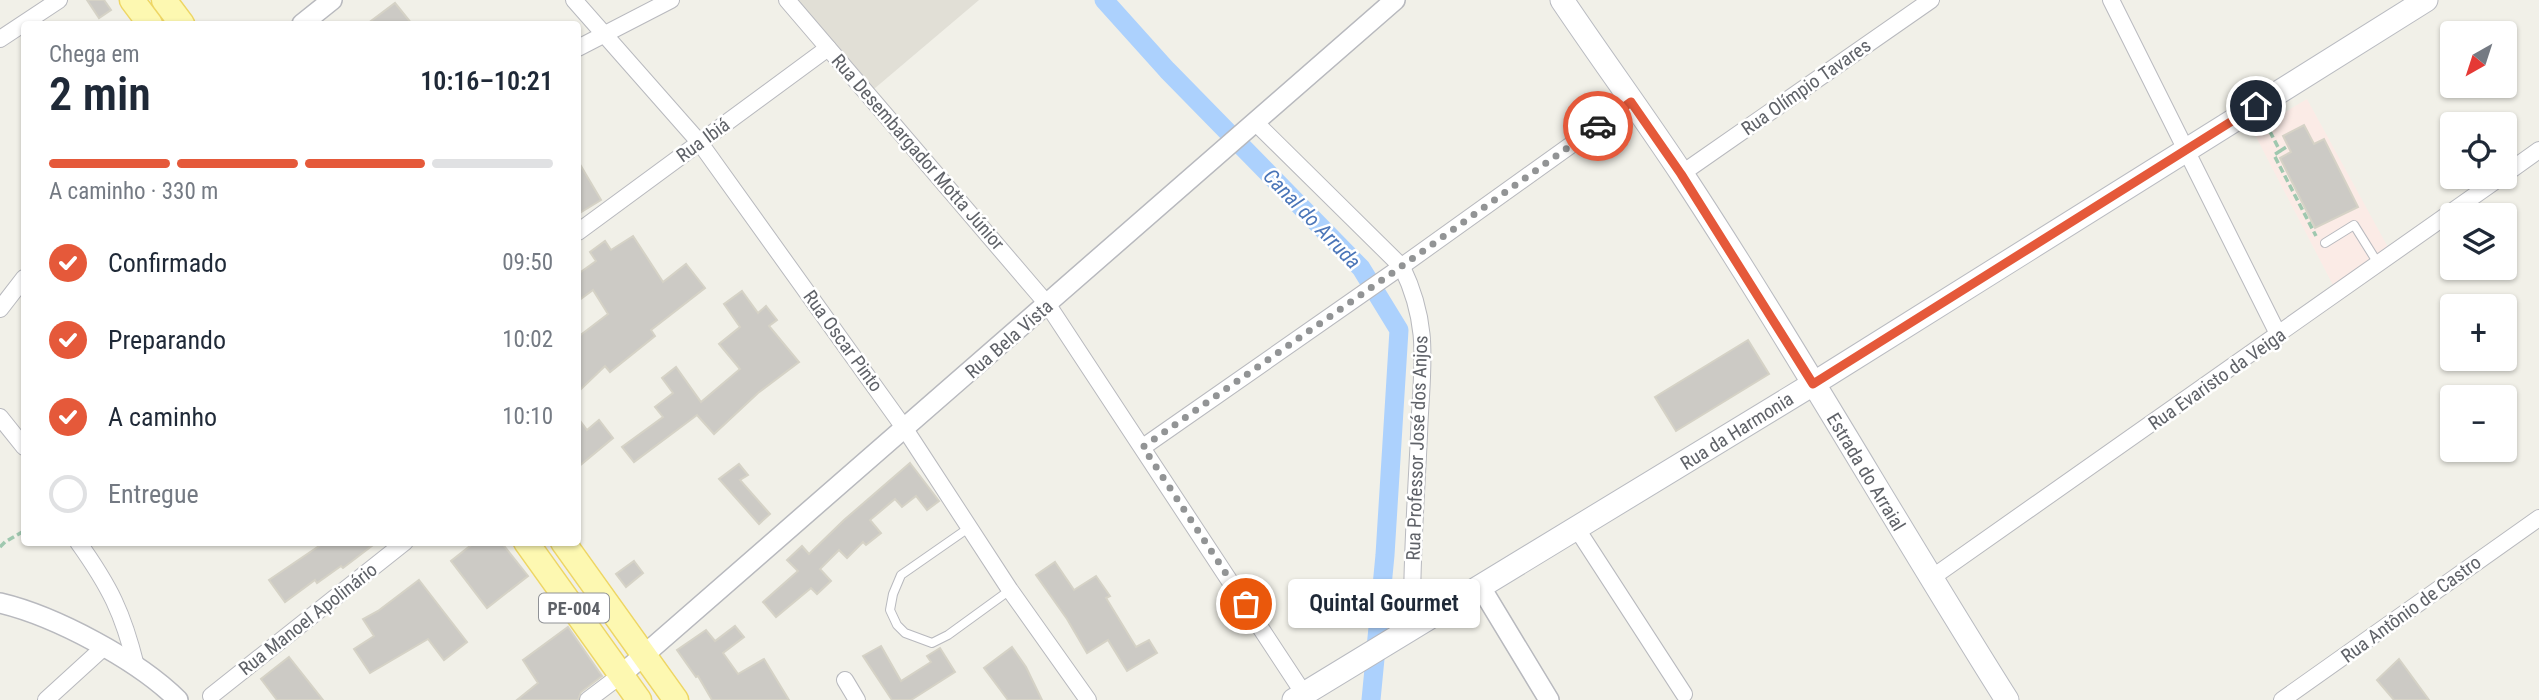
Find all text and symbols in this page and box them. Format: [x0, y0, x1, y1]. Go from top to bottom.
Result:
north arrow [2440, 21, 2516, 98]
map controls [2440, 21, 2517, 462]
street label: Rua Olímpio Tavares [1737, 34, 1875, 140]
text: Chega em [49, 41, 140, 68]
street label: Rua Desembargador Motta Júnior [827, 49, 1009, 255]
text: 10:16–10:21 [420, 66, 553, 96]
text: 2 min [49, 67, 151, 121]
pin [2226, 76, 2286, 136]
icon: home [2237, 87, 2275, 125]
courier [1563, 91, 1633, 161]
icon: car [1579, 107, 1617, 145]
button: locate [2440, 112, 2517, 189]
street label: Rua Ibiá [672, 113, 734, 167]
water label: Canal do Arruda [1258, 164, 1366, 274]
text: A caminho · 330 m [49, 178, 218, 205]
button: layers [2440, 203, 2517, 280]
icon: check [49, 244, 87, 282]
text: Confirmado [108, 248, 227, 278]
text: 09:50 [502, 249, 553, 276]
street label: Rua Oscar Pinto [798, 286, 888, 396]
button: + [2440, 294, 2517, 371]
street label: Rua Bela Vista [961, 295, 1057, 383]
icon: check [49, 321, 87, 359]
street label: Rua Evaristo da Veiga [2144, 323, 2290, 435]
text: Preparando [108, 325, 226, 355]
text: 10:02 [502, 326, 553, 353]
street label: Rua Professor José dos Anjos [1402, 335, 1432, 561]
button: − [2440, 385, 2517, 462]
street label: Rua da Harmonia [1676, 387, 1798, 475]
icon: check [49, 398, 87, 436]
text: A caminho [108, 402, 217, 432]
text: 10:10 [502, 403, 553, 430]
street label: Estrada do Arraial [1822, 409, 1910, 535]
text: Entregue [108, 479, 199, 509]
street label: Rua Antônio de Castro [2337, 551, 2485, 667]
street label: Rua Manoel Apolinário [234, 558, 382, 680]
pin [1216, 574, 1276, 634]
callout: Quintal Gourmet [1288, 580, 1480, 628]
icon: bag [1227, 585, 1265, 623]
text: Quintal Gourmet [1309, 590, 1459, 617]
road number: PE-004 [539, 594, 609, 622]

